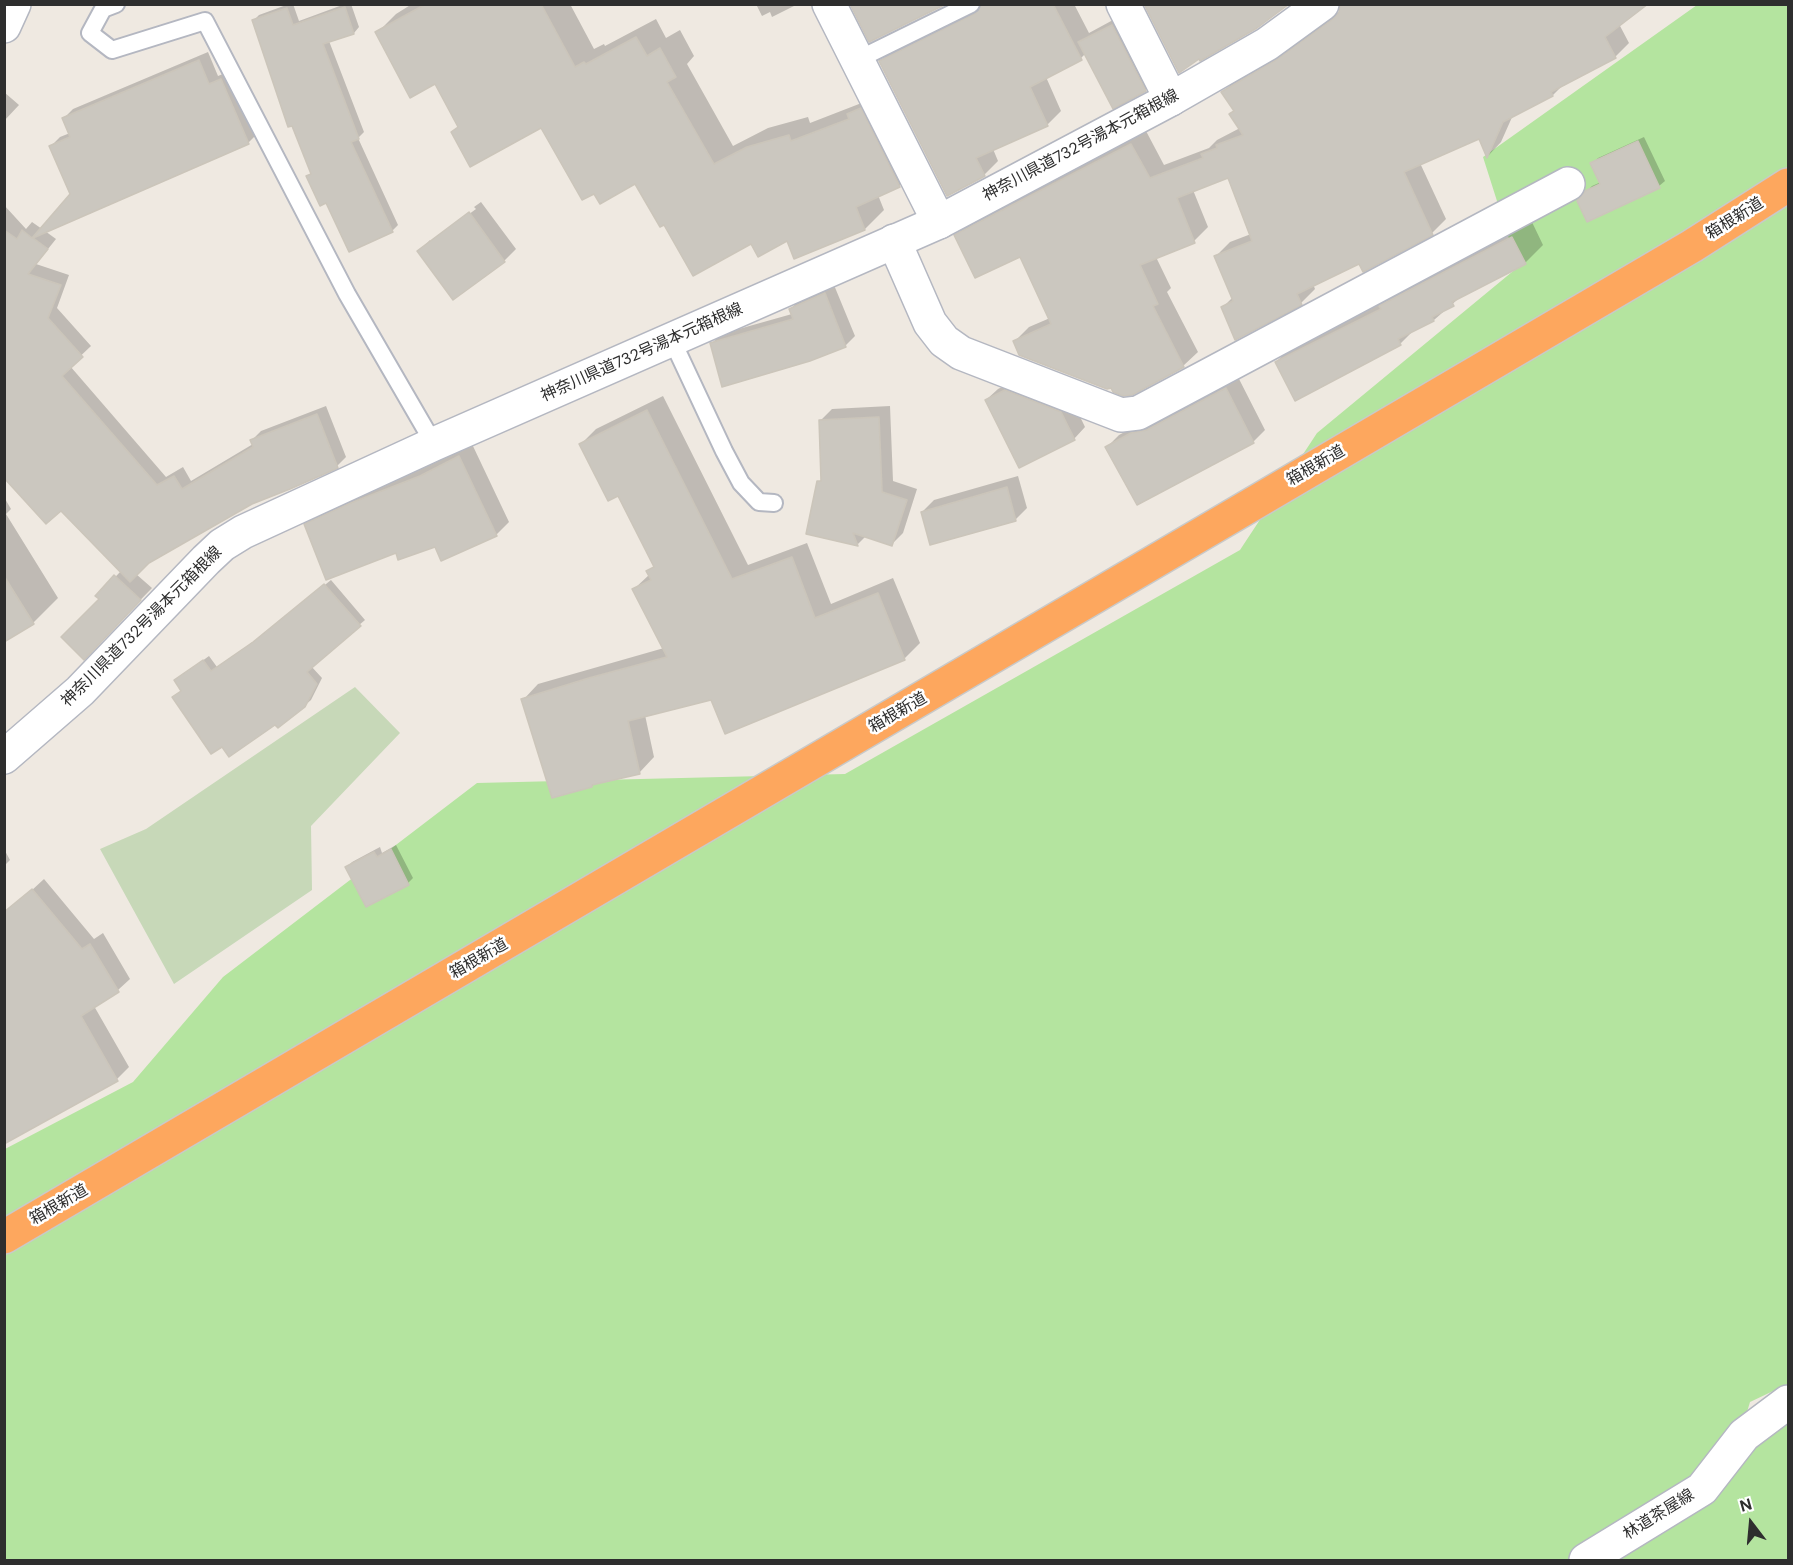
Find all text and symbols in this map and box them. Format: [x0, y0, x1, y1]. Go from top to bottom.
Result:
street label: 神奈川県道732号湯本元箱根線 [980, 86, 1182, 206]
street label: 箱根新道 [1703, 194, 1767, 244]
street label: 神奈川県道732号湯本元箱根線 [538, 300, 746, 406]
street label: 箱根新道 [1283, 442, 1349, 490]
street label: 神奈川県道732号湯本元箱根線 [58, 543, 226, 711]
street label: 箱根新道 [865, 689, 931, 737]
street label: 箱根新道 [446, 935, 512, 983]
street label: 箱根新道 [26, 1181, 92, 1229]
street label: 林道茶屋線 [1620, 1486, 1698, 1544]
north arrow [1721, 1493, 1781, 1553]
text: N [1737, 1494, 1754, 1517]

